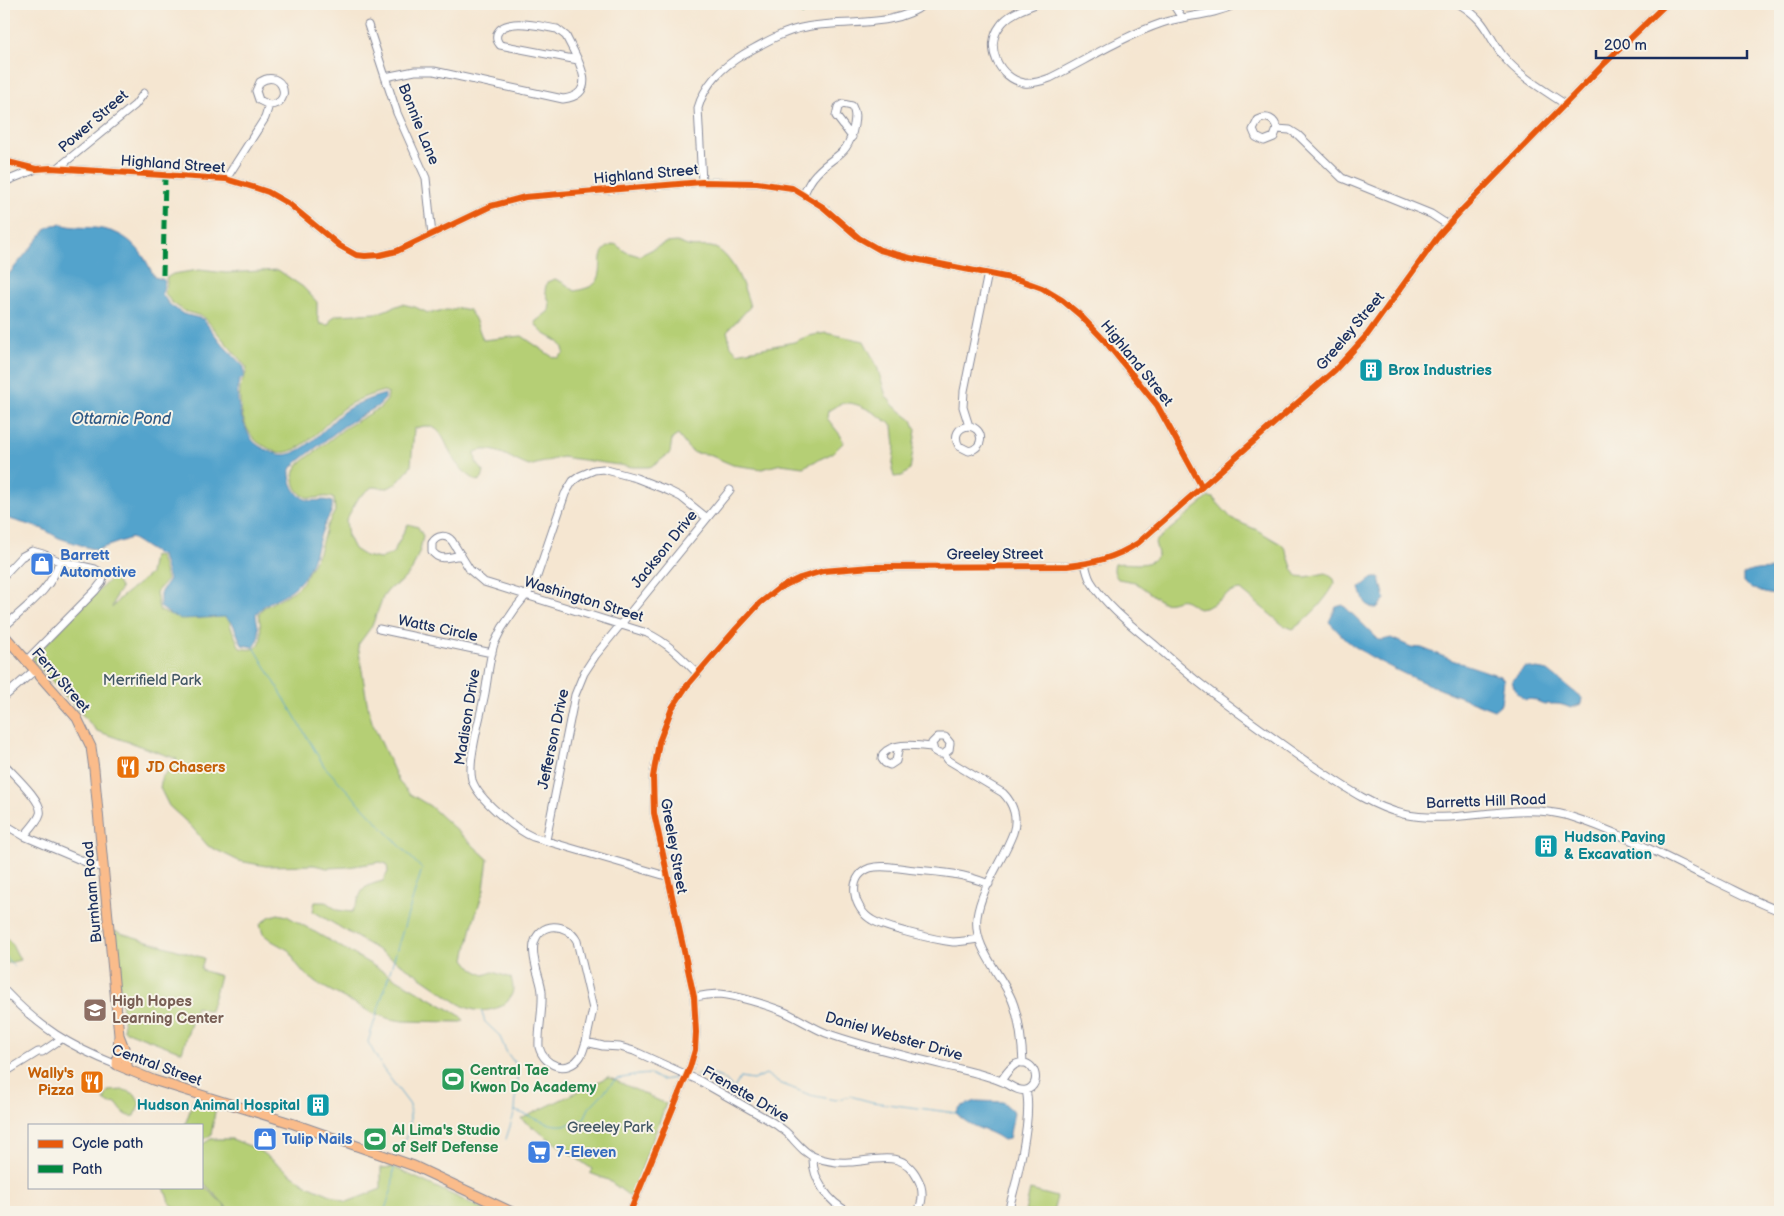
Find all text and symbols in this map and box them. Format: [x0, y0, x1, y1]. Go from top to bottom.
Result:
scale bar [1596, 28, 1748, 60]
text: 200 m [1604, 36, 1647, 55]
street label: Bonnie Lane [394, 81, 444, 168]
street label: Power Street [54, 86, 132, 157]
street label: Highland Street [120, 151, 226, 178]
street label: Highland Street [593, 160, 700, 189]
street label: Greeley Street [1312, 288, 1389, 375]
street label: Highland Street [1096, 316, 1177, 410]
building icon: Brox Industries [1358, 357, 1384, 383]
place label: Brox Industries [1388, 361, 1492, 380]
water label: Ottarnic Pond [71, 410, 172, 429]
street label: Jackson Drive [627, 506, 702, 592]
street label: Greeley Street [947, 545, 1044, 564]
place label: Barrett Automotive [59, 546, 137, 582]
shop icon: Barrett Automotive [29, 551, 55, 577]
street label: Washington Street [522, 572, 646, 627]
street label: Watts Circle [396, 611, 480, 646]
street label: Ferry Street [27, 644, 94, 717]
street label: Madison Drive [451, 667, 485, 767]
park label: Merrifield Park [103, 671, 202, 690]
street label: Jefferson Drive [534, 687, 573, 791]
restaurant icon: JD Chasers [115, 754, 141, 780]
place label: JD Chasers [146, 758, 225, 777]
street label: Barretts Hill Road [1426, 790, 1546, 813]
street label: Greeley Street [656, 797, 691, 896]
place label: Hudson Paving & Excavation [1564, 828, 1666, 864]
building icon: Hudson Paving & Excavation [1533, 833, 1559, 859]
street label: Burnham Road [79, 840, 106, 944]
place label: High Hopes Learning Center [112, 992, 225, 1028]
school or university icon: High Hopes Learning Center [82, 997, 108, 1023]
street label: Daniel Webster Drive [823, 1008, 965, 1065]
street label: Central Street [109, 1040, 205, 1091]
place label: Central Tae Kwon Do Academy [470, 1061, 597, 1097]
street label: Frenette Drive [699, 1062, 793, 1127]
place label: Wally's Pizza [28, 1064, 74, 1100]
sports icon: Central Tae Kwon Do Academy [440, 1066, 466, 1092]
restaurant icon: Wally's Pizza [79, 1069, 105, 1095]
building icon: Hudson Animal Hospital [305, 1092, 331, 1118]
place label: Hudson Animal Hospital [137, 1096, 300, 1115]
park label: Greeley Park [567, 1118, 654, 1137]
place label: Al Lima's Studio of Self Defense [391, 1121, 501, 1157]
legend [28, 1124, 202, 1188]
shop icon: Tulip Nails [252, 1126, 278, 1152]
sports icon: Al Lima's Studio of Self Defense [362, 1126, 388, 1152]
place label: Tulip Nails [282, 1130, 352, 1149]
text: Cycle path [72, 1134, 143, 1153]
supermarket icon: 7-Eleven [526, 1139, 552, 1165]
place label: 7-Eleven [556, 1143, 616, 1162]
text: Path [72, 1160, 102, 1179]

